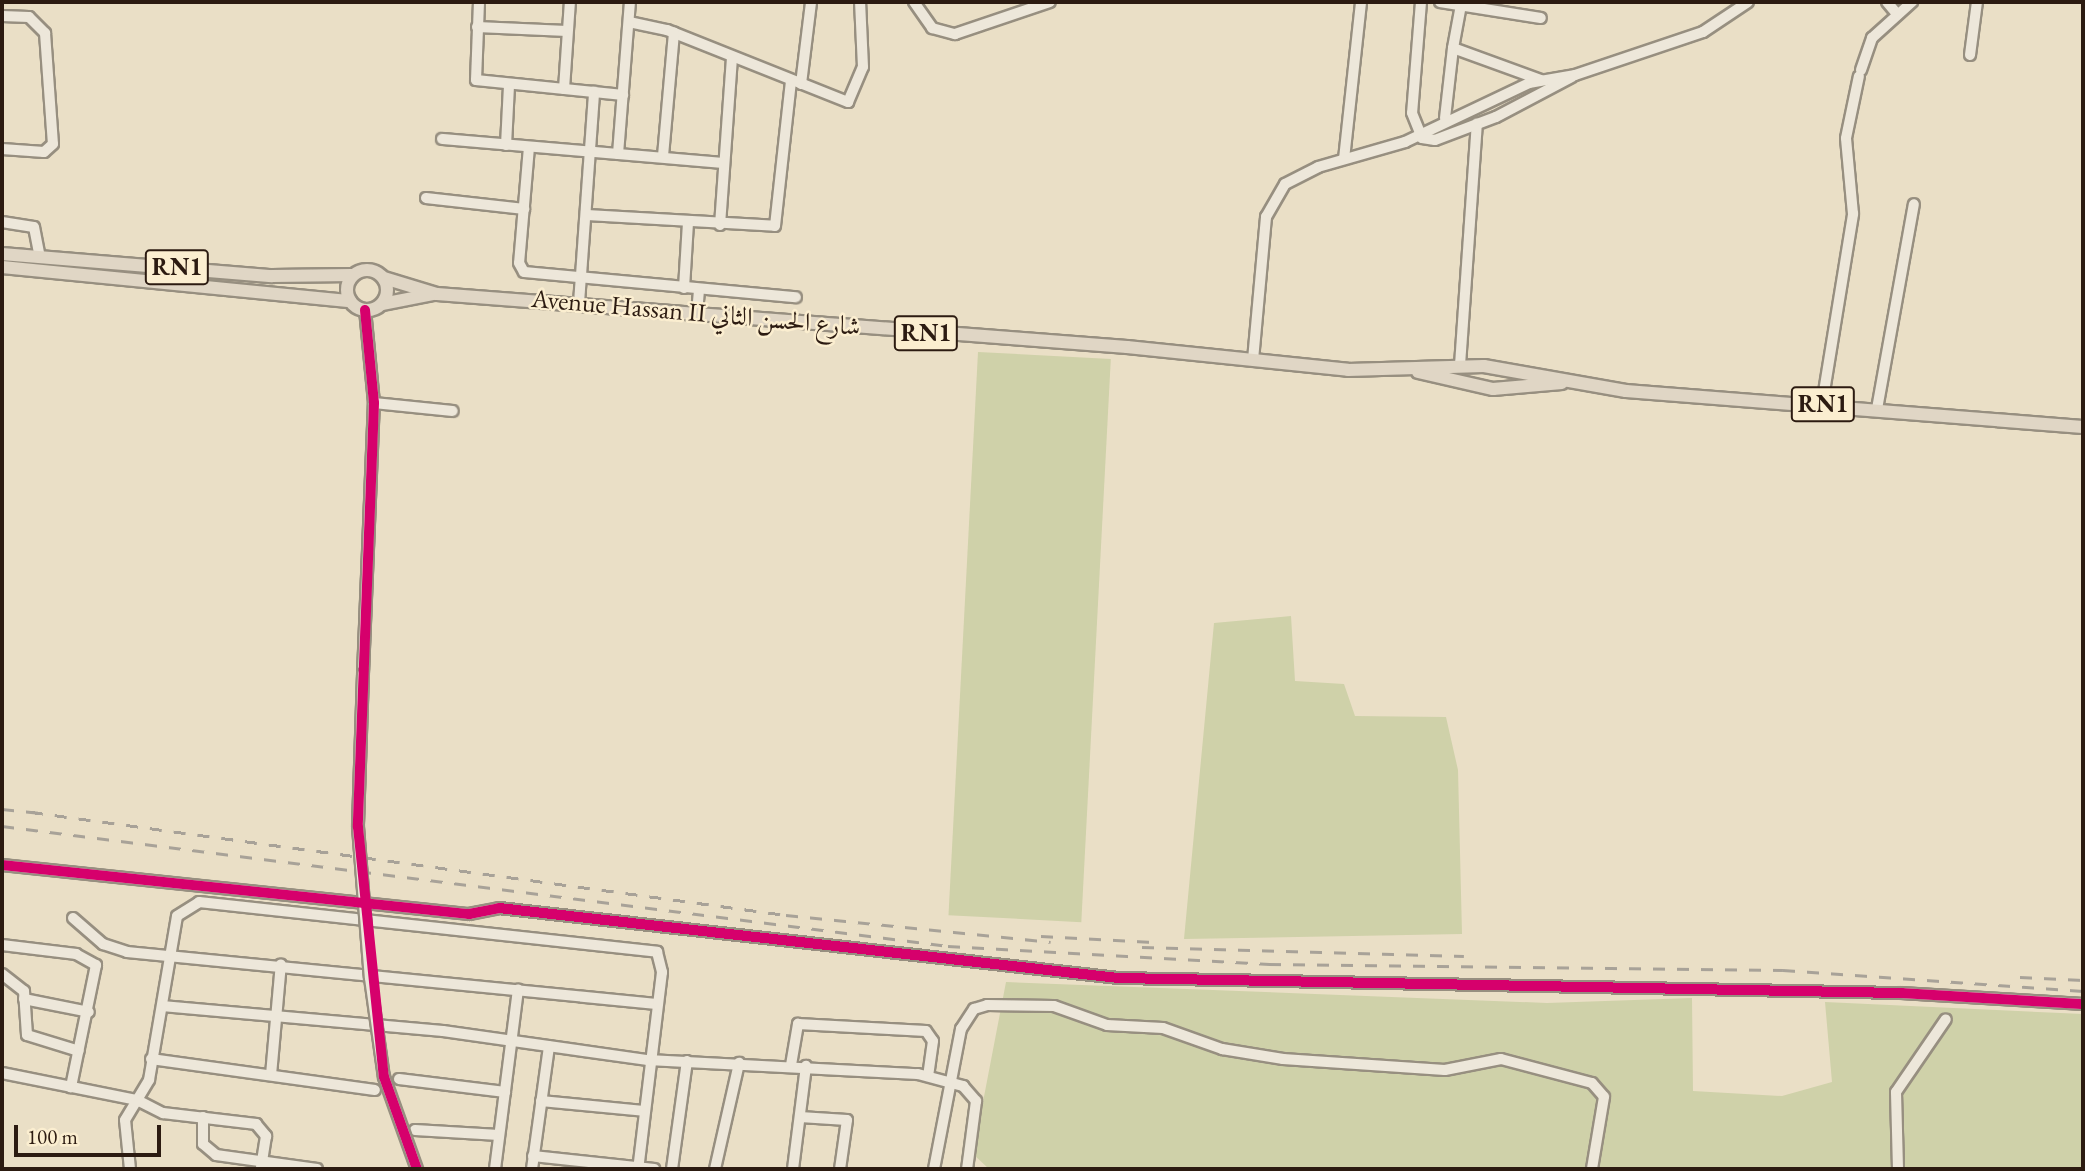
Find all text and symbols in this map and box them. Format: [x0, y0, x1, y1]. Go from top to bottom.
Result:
road number: RN1 [144, 246, 210, 288]
street label: Avenue Hassan II شارع الحسن الثاني [530, 283, 862, 343]
road number: RN1 [893, 312, 959, 354]
road number: RN1 [1790, 384, 1856, 424]
scale bar [18, 1112, 164, 1156]
text: 100 m [27, 1123, 78, 1150]

